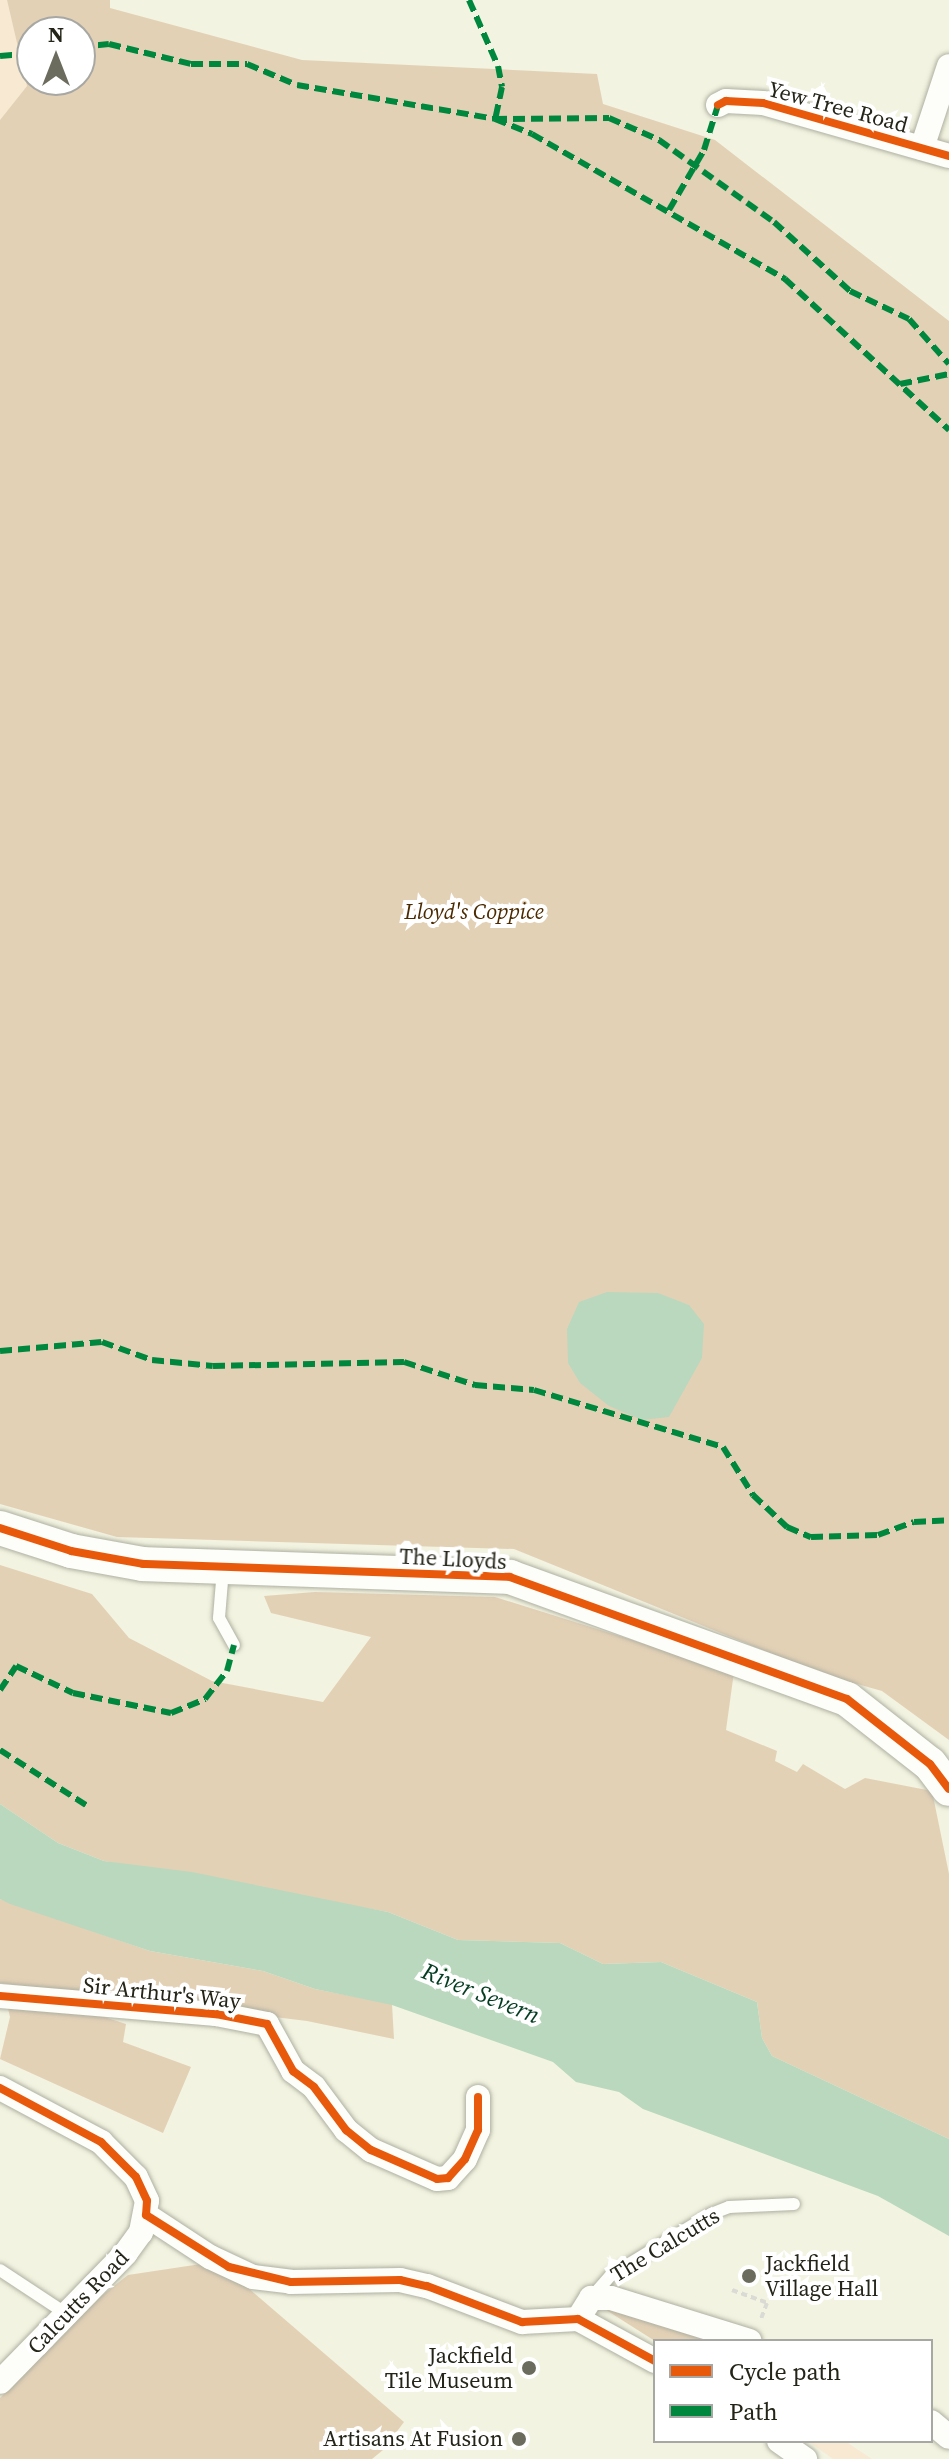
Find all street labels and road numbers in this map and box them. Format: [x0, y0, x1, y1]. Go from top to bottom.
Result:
street label: Yew Tree Road [765, 76, 911, 138]
street label: The Lloyds [399, 1543, 507, 1575]
street label: Sir Arthur's Way [82, 1972, 242, 2014]
street label: The Calcutts [606, 2202, 724, 2288]
street label: Calcutts Road [22, 2245, 134, 2359]

